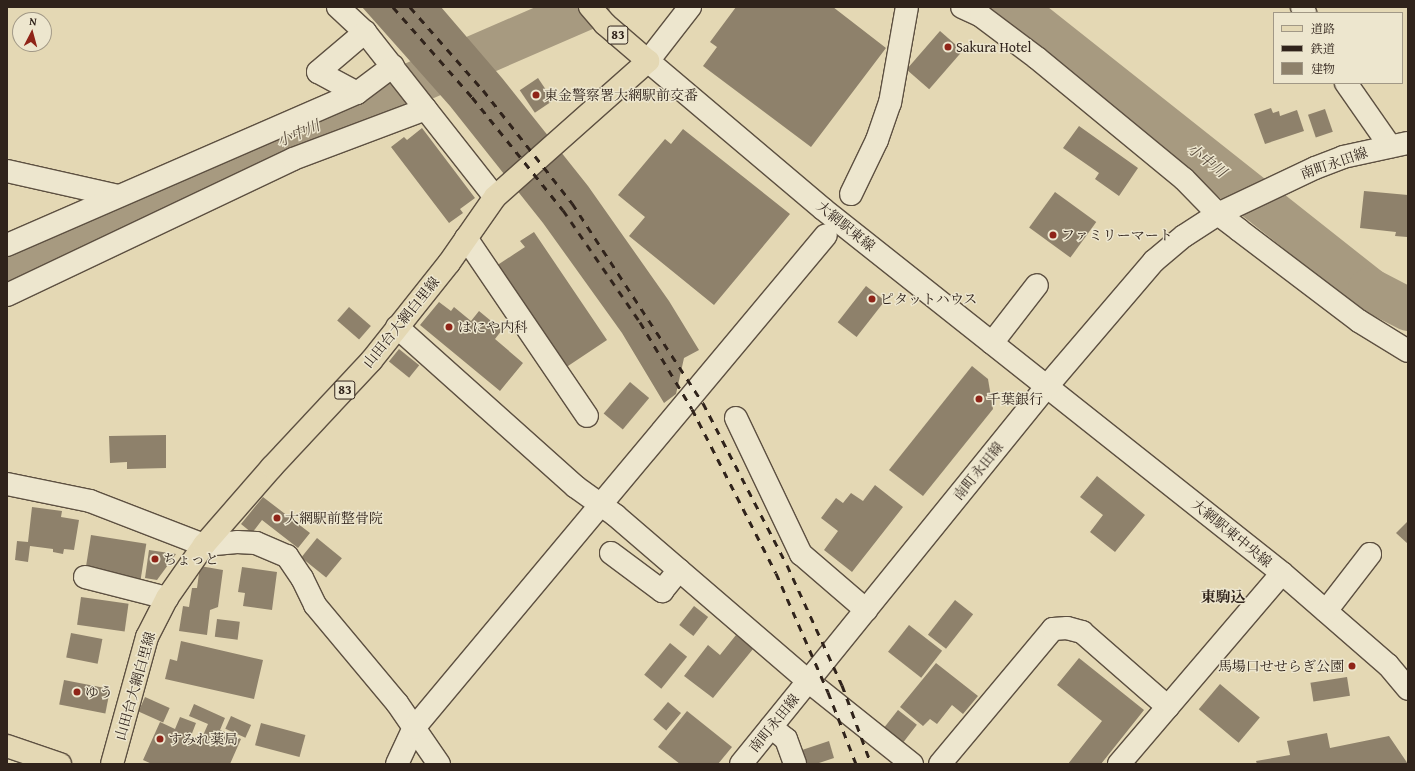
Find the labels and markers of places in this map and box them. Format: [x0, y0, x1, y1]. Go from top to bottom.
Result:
place label: Sakura Hotel [956, 39, 1031, 55]
marker: Sakura Hotel [943, 42, 953, 52]
place label: 東金警察署大網駅前交番 [544, 87, 698, 103]
marker: 東金警察署大網駅前交番 [531, 90, 541, 100]
place label: ファミリーマート [1061, 227, 1173, 243]
marker: ファミリーマート [1048, 230, 1058, 240]
place label: ピタットハウス [880, 291, 978, 307]
marker: ピタットハウス [867, 294, 877, 304]
place label: はにや内科 [458, 319, 528, 335]
marker: はにや内科 [443, 321, 455, 333]
place label: 千葉銀行 [987, 391, 1043, 407]
marker: 千葉銀行 [974, 394, 984, 404]
place label: 大網駅前整骨院 [285, 510, 383, 526]
marker: 大網駅前整骨院 [272, 513, 282, 523]
place label: ちょっと [163, 551, 219, 567]
marker: ちょっと [150, 554, 160, 564]
place label: 馬場口せせらぎ公園 [1218, 658, 1344, 674]
marker: 馬場口せせらぎ公園 [1347, 661, 1357, 671]
place label: ゆう [85, 684, 113, 700]
marker: ゆう [72, 687, 82, 697]
place label: すみれ薬局 [168, 731, 238, 747]
marker: すみれ薬局 [155, 734, 165, 744]

